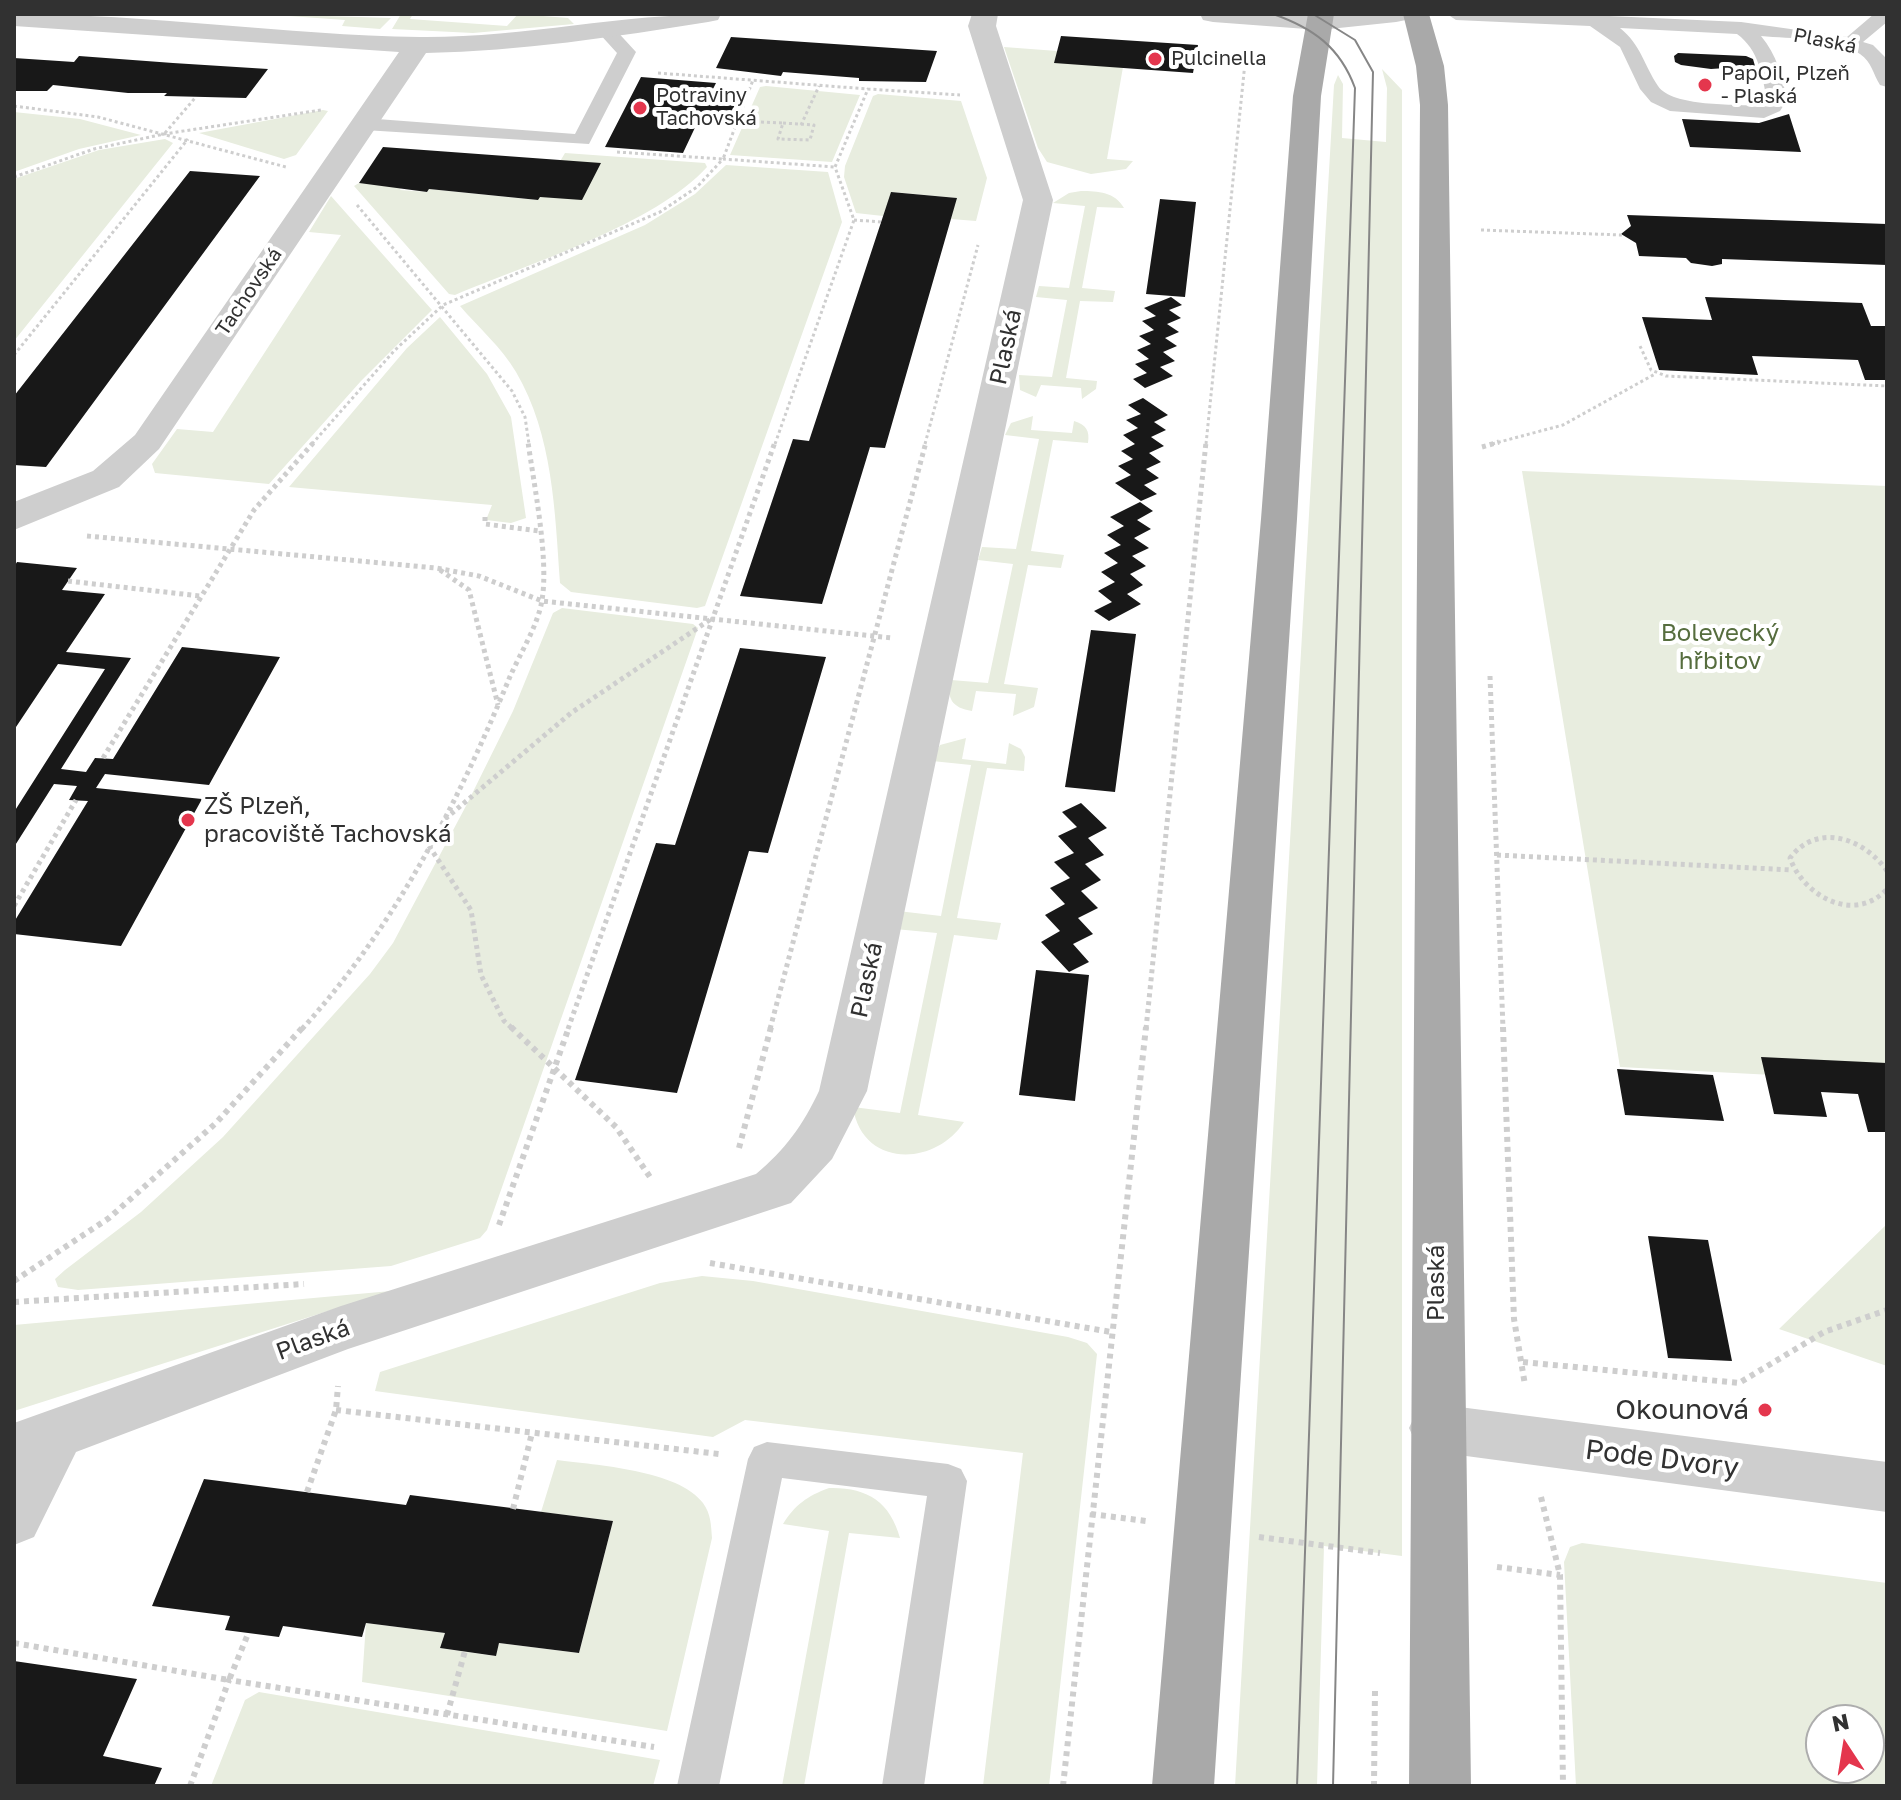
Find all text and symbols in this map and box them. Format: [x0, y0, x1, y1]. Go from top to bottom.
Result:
street label: Plaská [1791, 23, 1859, 59]
place label: Pulcinella [1171, 47, 1267, 71]
marker: Pulcinella [1146, 50, 1164, 68]
place label: PapOil, Plzeň - Plaská [1721, 62, 1850, 109]
marker: PapOil, Plzeň - Plaská [1696, 76, 1714, 94]
place label: Potraviny Tachovská [656, 84, 757, 131]
marker: Potraviny Tachovská [631, 99, 649, 117]
street label: Tachovská [211, 243, 287, 341]
street label: Plaská [984, 307, 1028, 387]
park label: Bolevecký hřbitov [1661, 619, 1779, 675]
place label: ZŠ Plzeň, pracoviště Tachovská [204, 792, 452, 848]
marker: ZŠ Plzeň, pracoviště Tachovská [179, 811, 197, 829]
street label: Plaská [845, 940, 889, 1020]
street label: Plaská [1422, 1245, 1450, 1321]
street label: Plaská [272, 1313, 354, 1367]
place label: Okounová [1615, 1393, 1749, 1427]
marker: Okounová [1756, 1401, 1774, 1419]
street label: Pode Dvory [1583, 1433, 1741, 1485]
north arrow [1805, 1704, 1885, 1784]
text: N [1829, 1707, 1851, 1737]

